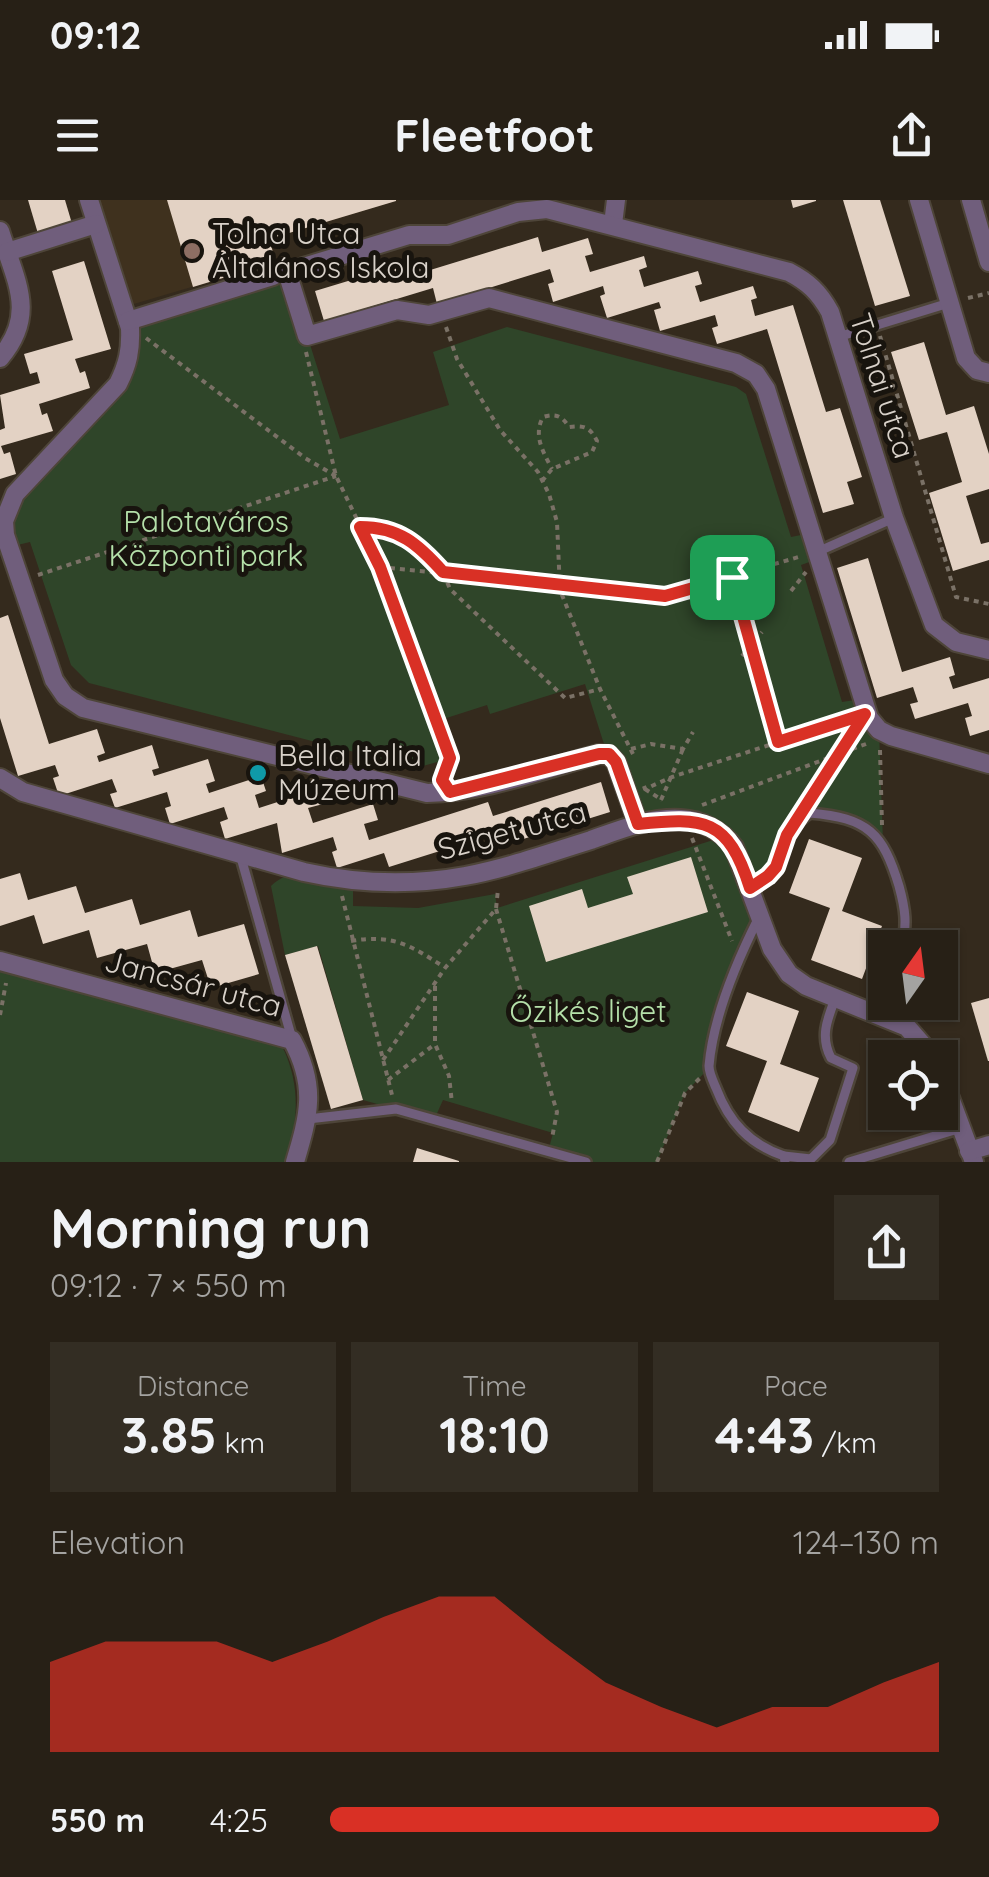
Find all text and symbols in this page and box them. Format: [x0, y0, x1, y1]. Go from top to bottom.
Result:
text: 09:12 [50, 11, 142, 59]
text: Fleetfoot [394, 107, 595, 163]
icon: menu [50, 108, 105, 163]
icon: share [884, 108, 939, 163]
place label: Tolna Utca Általános Iskola [212, 214, 430, 286]
marker: Tolna Utca Általános Iskola [181, 240, 203, 262]
street label: Tolnai utca [842, 308, 924, 463]
park label: Palotaváros Központi park [109, 502, 303, 574]
pin [690, 535, 775, 620]
icon: arrive [705, 550, 760, 605]
place label: Bella Italia Múzeum [278, 736, 422, 808]
marker: Bella Italia Múzeum [247, 762, 269, 784]
street label: Sziget utca [433, 792, 590, 868]
north arrow [868, 930, 958, 1020]
map controls [868, 930, 958, 1130]
street label: Jancsár utca [101, 941, 286, 1025]
park label: Őzikés liget [510, 992, 666, 1030]
button: locate [868, 1040, 958, 1130]
text: Morning run [50, 1193, 371, 1262]
button: share [834, 1195, 939, 1300]
text: 09:12 · 7 × 550 m [50, 1265, 287, 1305]
text: Distance [137, 1368, 249, 1403]
text: Time [462, 1368, 527, 1403]
text: Pace [764, 1368, 828, 1403]
text: 3.85 [121, 1403, 217, 1466]
text: 18:10 [439, 1403, 550, 1466]
text: 4:43 [715, 1403, 814, 1466]
text: km [217, 1425, 265, 1460]
text: /km [814, 1425, 877, 1460]
text: Elevation [50, 1522, 185, 1562]
text: 124–130 m [793, 1522, 939, 1562]
text: 550 m [50, 1800, 145, 1840]
text: 4:25 [210, 1800, 268, 1840]

